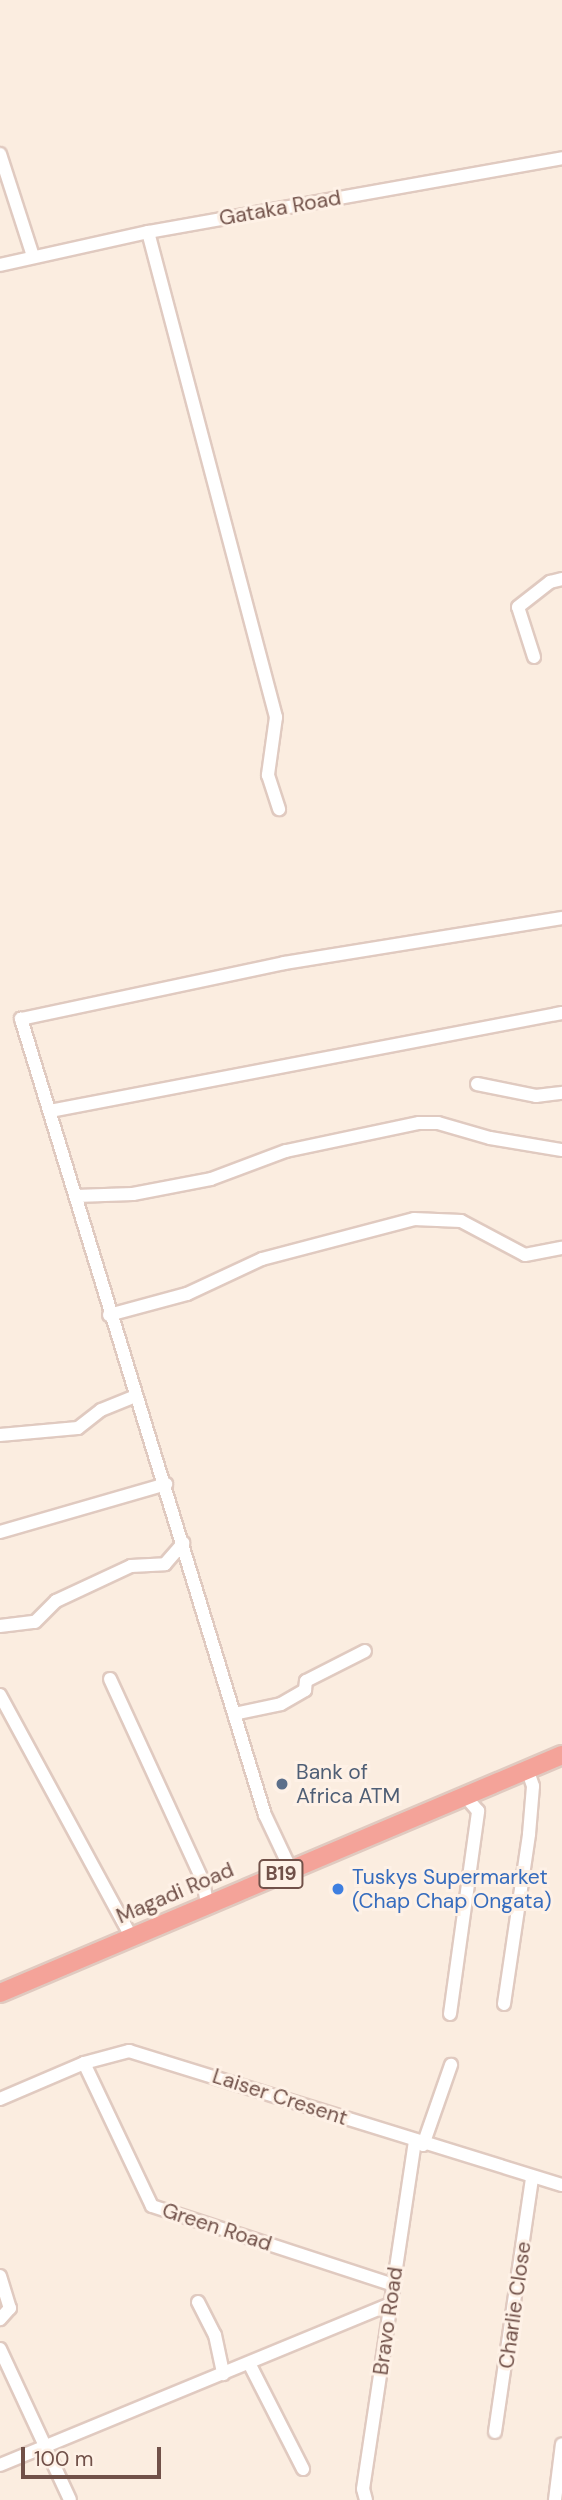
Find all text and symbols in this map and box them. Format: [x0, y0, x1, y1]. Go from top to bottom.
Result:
street label: Gataka Road [217, 185, 343, 231]
place label: Bank of Africa ATM [296, 1759, 400, 1809]
marker: Bank of Africa ATM [274, 1776, 290, 1792]
street label: Magadi Road [113, 1857, 237, 1929]
road number: B19 [258, 1858, 304, 1890]
place label: Tuskys Supermarket (Chap Chap Ongata) [352, 1864, 552, 1914]
marker: Tuskys Supermarket (Chap Chap Ongata) [330, 1881, 346, 1897]
street label: Laiser Cresent [209, 2063, 351, 2131]
street label: Green Road [159, 2197, 275, 2257]
street label: Charlie Close [494, 2240, 536, 2370]
street label: Bravo Road [368, 2265, 408, 2377]
scale bar [24, 2434, 164, 2478]
text: 100 m [34, 2445, 94, 2473]

